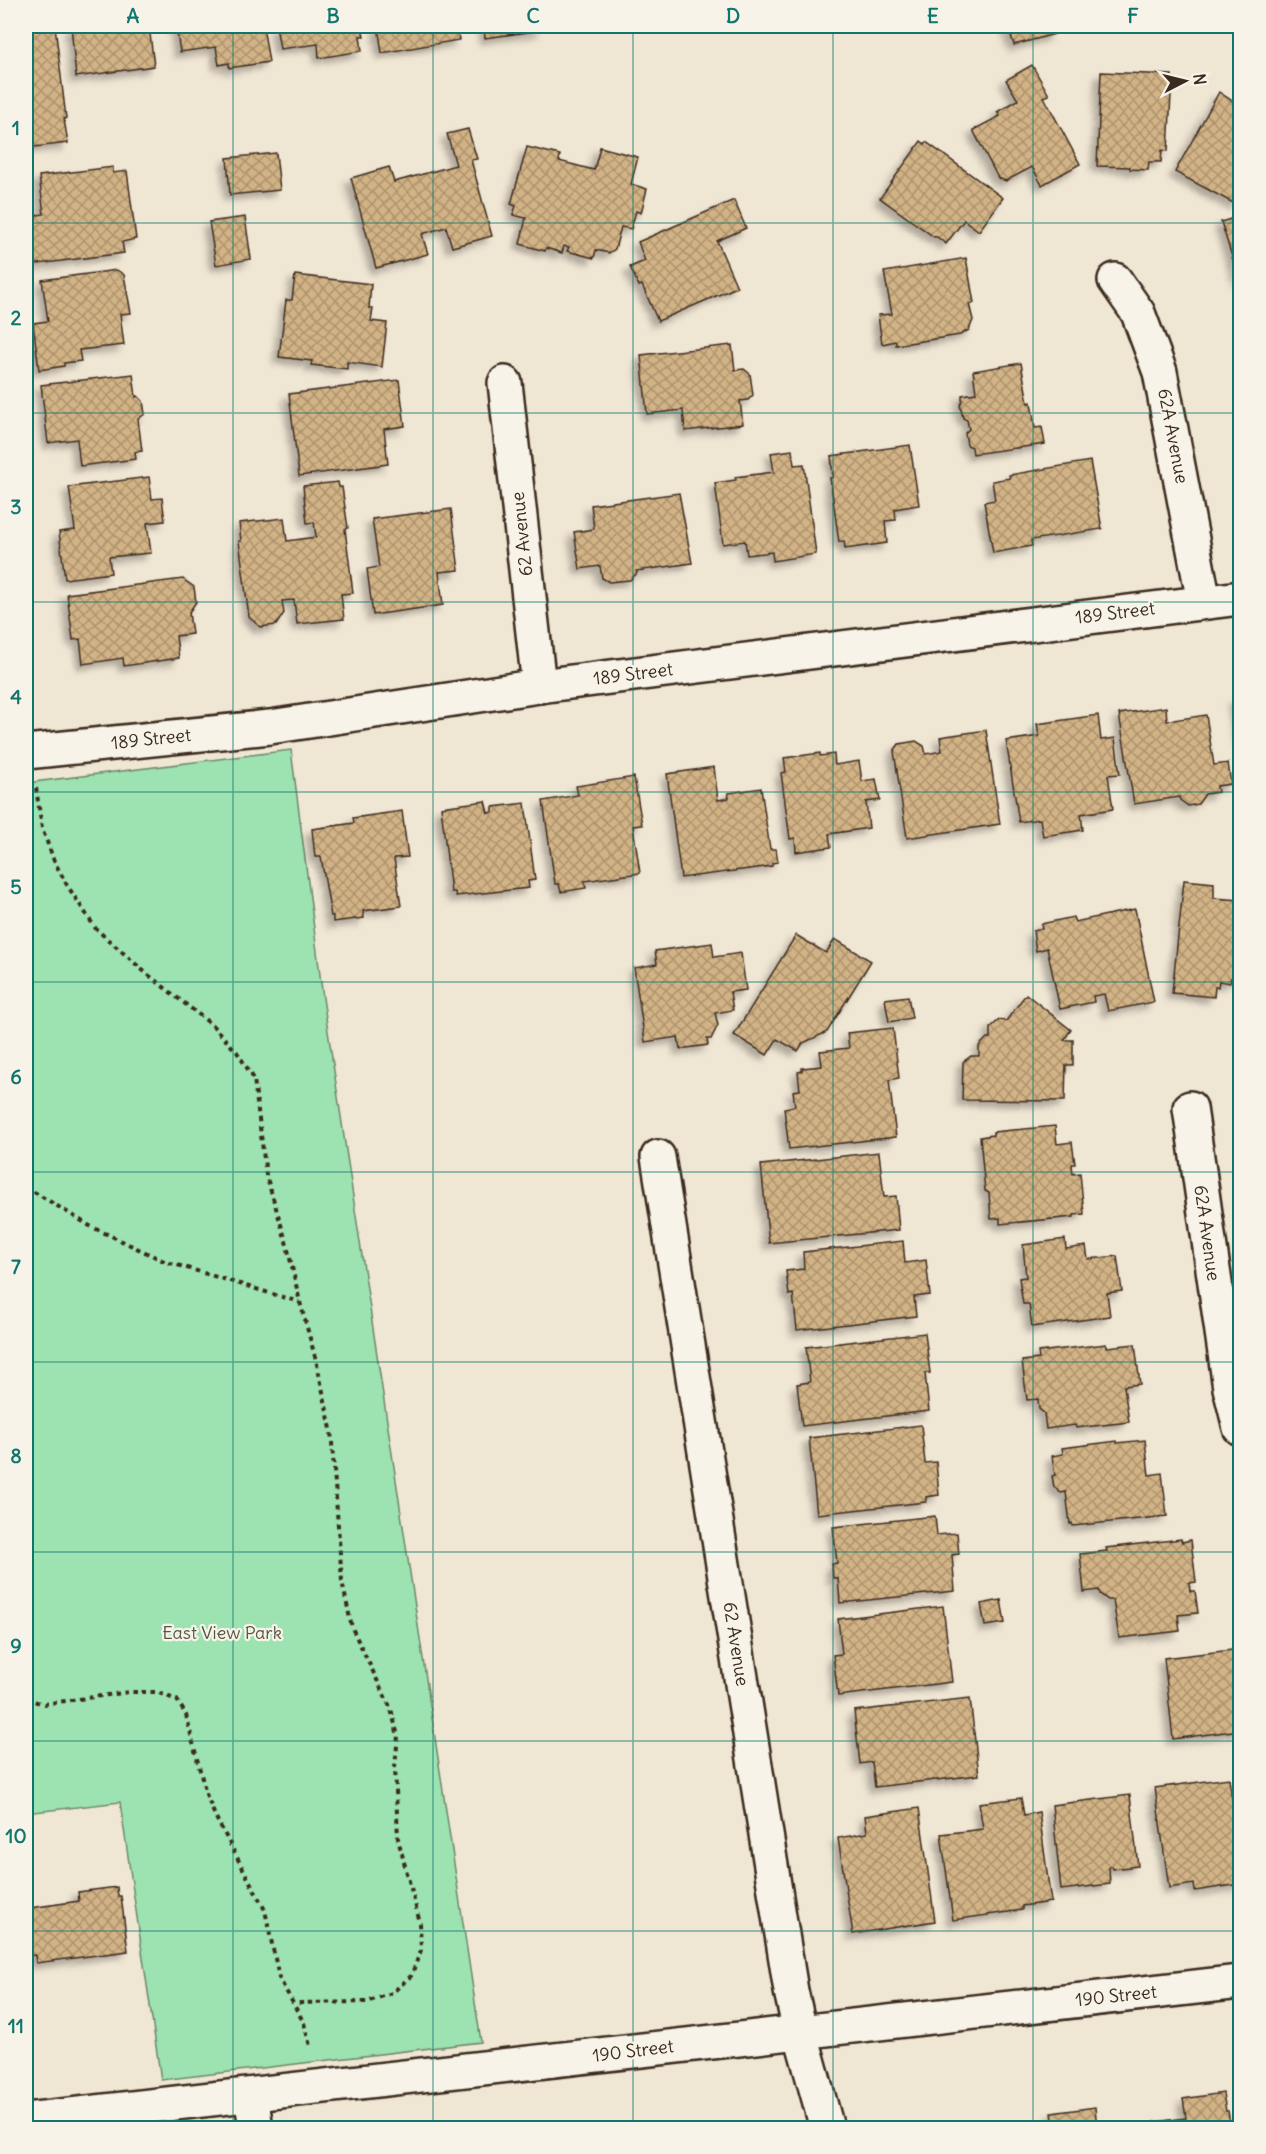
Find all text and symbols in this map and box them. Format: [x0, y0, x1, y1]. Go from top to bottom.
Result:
text: A [127, 3, 140, 28]
text: B [326, 3, 340, 28]
text: C [526, 3, 540, 28]
text: D [726, 3, 740, 28]
text: E [927, 3, 939, 28]
text: F [1127, 3, 1139, 28]
north arrow [1155, 51, 1215, 111]
text: N [1189, 72, 1210, 86]
text: 1 [12, 115, 20, 140]
text: 2 [11, 305, 22, 330]
street label: 62A Avenue [1153, 386, 1194, 485]
street label: 62 Avenue [506, 491, 537, 577]
text: 3 [10, 494, 22, 519]
street label: 189 Street [1074, 596, 1156, 629]
street label: 189 Street [592, 657, 674, 690]
text: 4 [10, 684, 22, 709]
street label: 189 Street [110, 723, 192, 754]
text: 5 [10, 874, 22, 899]
text: 6 [10, 1064, 22, 1089]
street label: 62A Avenue [1189, 1184, 1226, 1282]
text: 7 [11, 1254, 21, 1279]
text: 8 [10, 1443, 22, 1468]
street label: 62 Avenue [718, 1600, 754, 1688]
park label: East View Park [162, 1621, 282, 1644]
text: 9 [10, 1633, 22, 1658]
text: 10 [5, 1823, 27, 1848]
street label: 190 Street [1074, 1980, 1158, 2011]
text: 11 [8, 2013, 24, 2038]
street label: 190 Street [591, 2034, 675, 2067]

